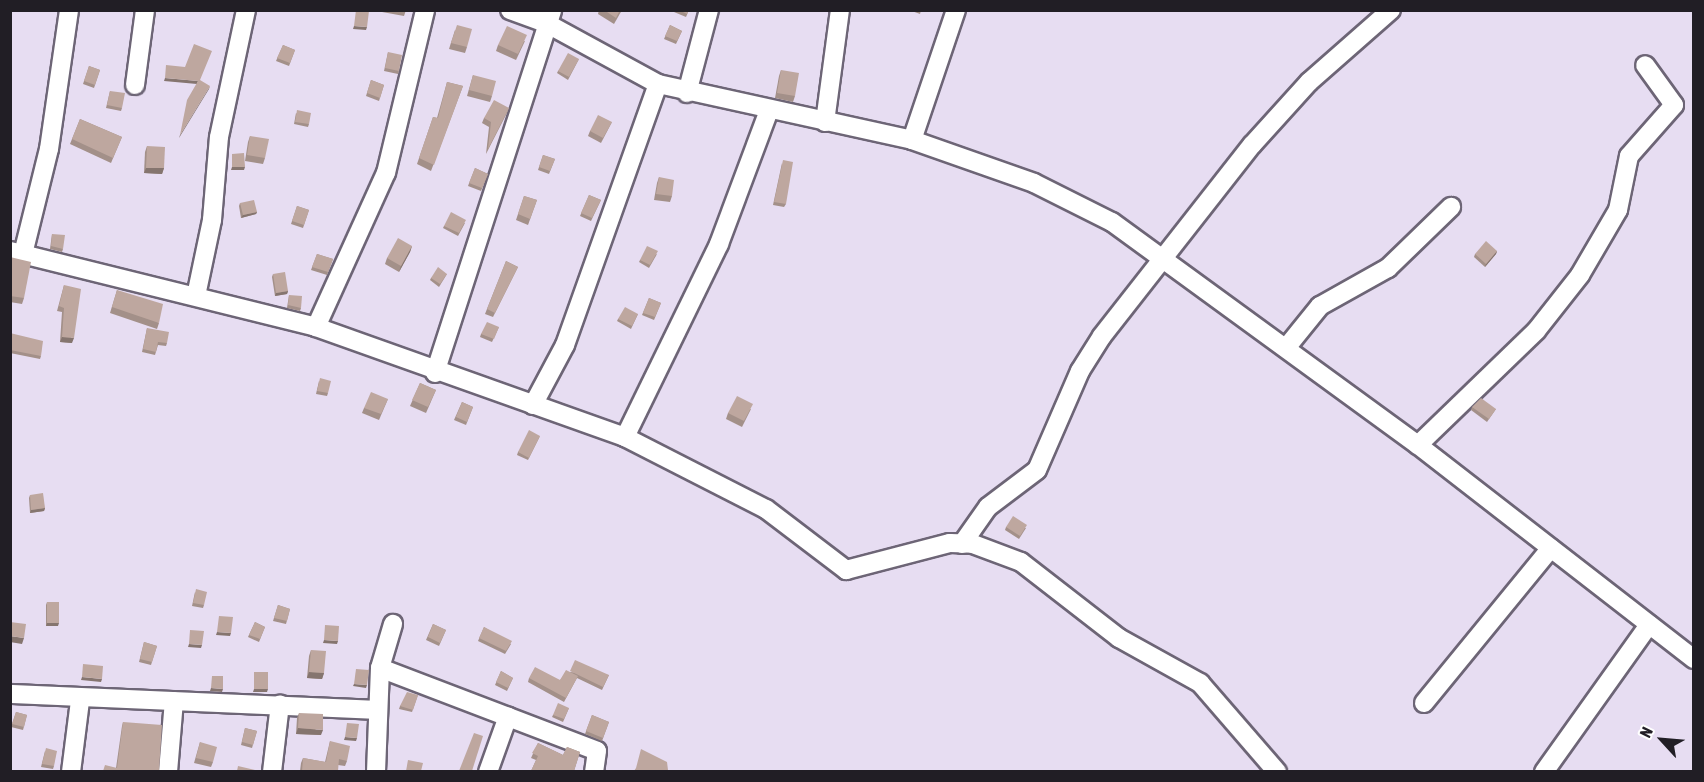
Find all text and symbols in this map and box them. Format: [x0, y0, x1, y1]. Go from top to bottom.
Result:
north arrow [1632, 710, 1692, 770]
text: N [1636, 724, 1656, 740]

